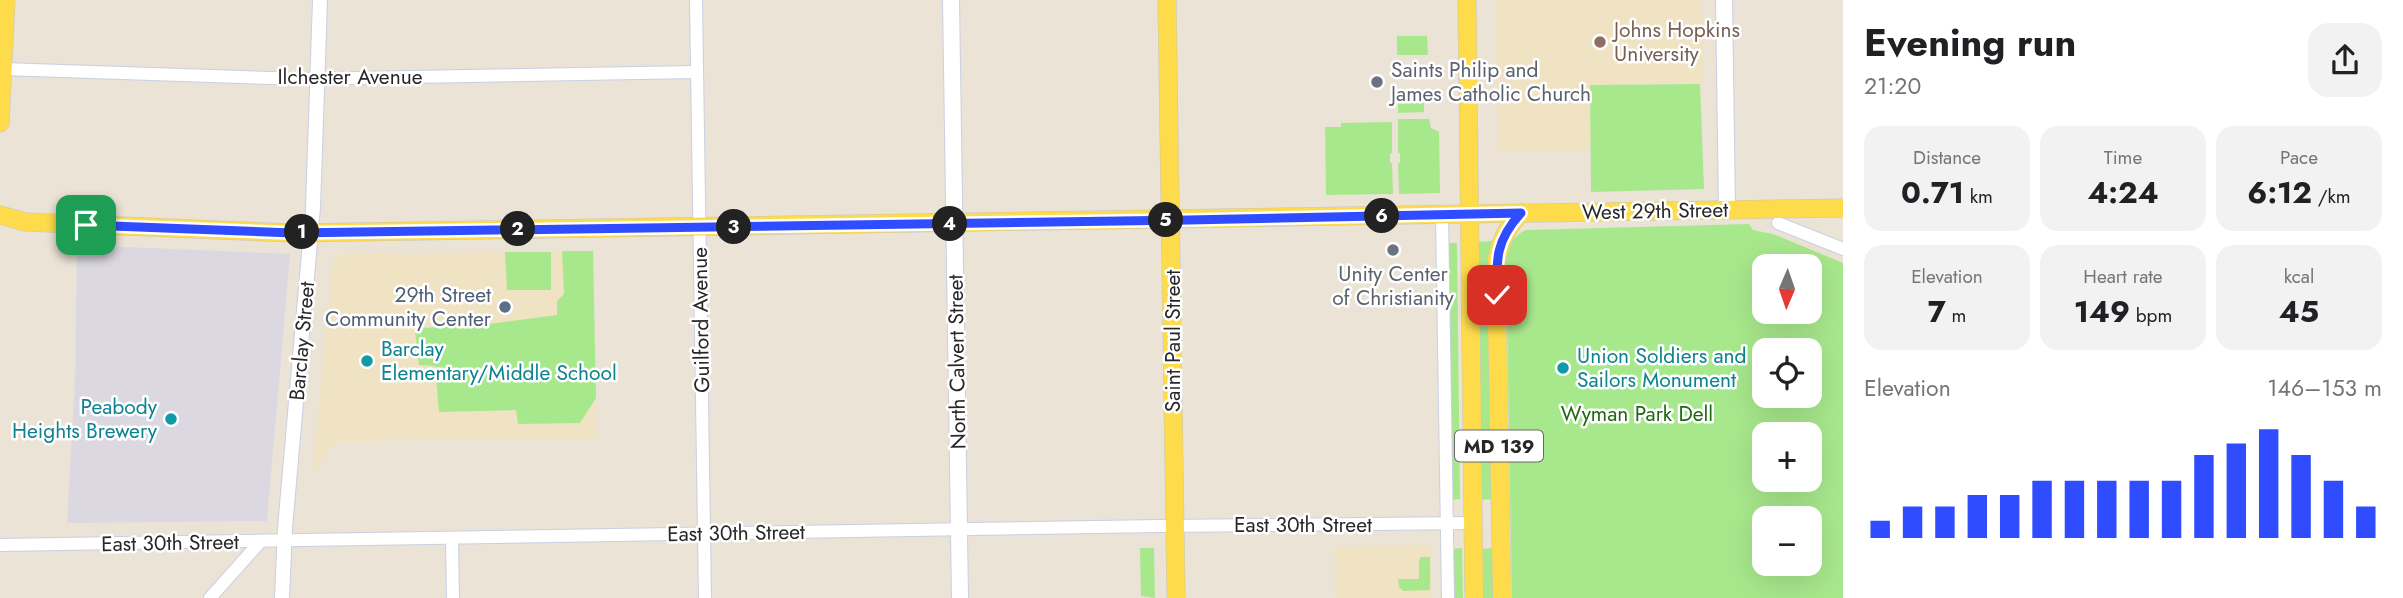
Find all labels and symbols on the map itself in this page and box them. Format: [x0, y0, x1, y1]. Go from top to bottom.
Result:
place label: Johns Hopkins University [1611, 15, 1740, 69]
marker: Johns Hopkins University [1592, 34, 1608, 50]
place label: Saints Philip and James Catholic Church [1388, 55, 1591, 109]
street label: Ilchester Avenue [277, 62, 423, 92]
marker: Saints Philip and James Catholic Church [1369, 74, 1385, 90]
pin [56, 195, 116, 255]
street label: West 29th Street [1582, 195, 1728, 227]
pin: 6 [1364, 198, 1400, 234]
pin: 5 [1148, 202, 1184, 238]
pin: 4 [932, 206, 968, 242]
pin: 3 [716, 210, 752, 244]
pin: 2 [500, 212, 536, 246]
pin: 1 [284, 215, 320, 250]
marker: Unity Center of Christianity [1385, 242, 1401, 258]
street label: Guilford Avenue [685, 247, 717, 393]
north arrow [1752, 254, 1822, 324]
place label: Unity Center of Christianity [1332, 259, 1455, 313]
pin [1467, 265, 1527, 325]
street label: Saint Paul Street [1158, 270, 1188, 412]
street label: North Calvert Street [940, 274, 974, 450]
street label: Barclay Street [282, 280, 322, 402]
place label: 29th Street Community Center [325, 280, 492, 334]
marker: 29th Street Community Center [497, 299, 513, 315]
place label: Barclay Elementary/Middle School [381, 334, 617, 388]
place label: Union Soldiers and Sailors Monument [1577, 341, 1747, 395]
marker: Barclay Elementary/Middle School [359, 353, 375, 369]
marker: Union Soldiers and Sailors Monument [1555, 360, 1571, 376]
place label: Peabody Heights Brewery [12, 392, 158, 446]
park label: Wyman Park Dell [1561, 399, 1713, 429]
marker: Peabody Heights Brewery [163, 411, 179, 427]
road number: MD 139 [1455, 430, 1543, 462]
street label: East 30th Street [1234, 510, 1372, 540]
street label: East 30th Street [667, 517, 805, 549]
street label: East 30th Street [101, 527, 239, 559]

